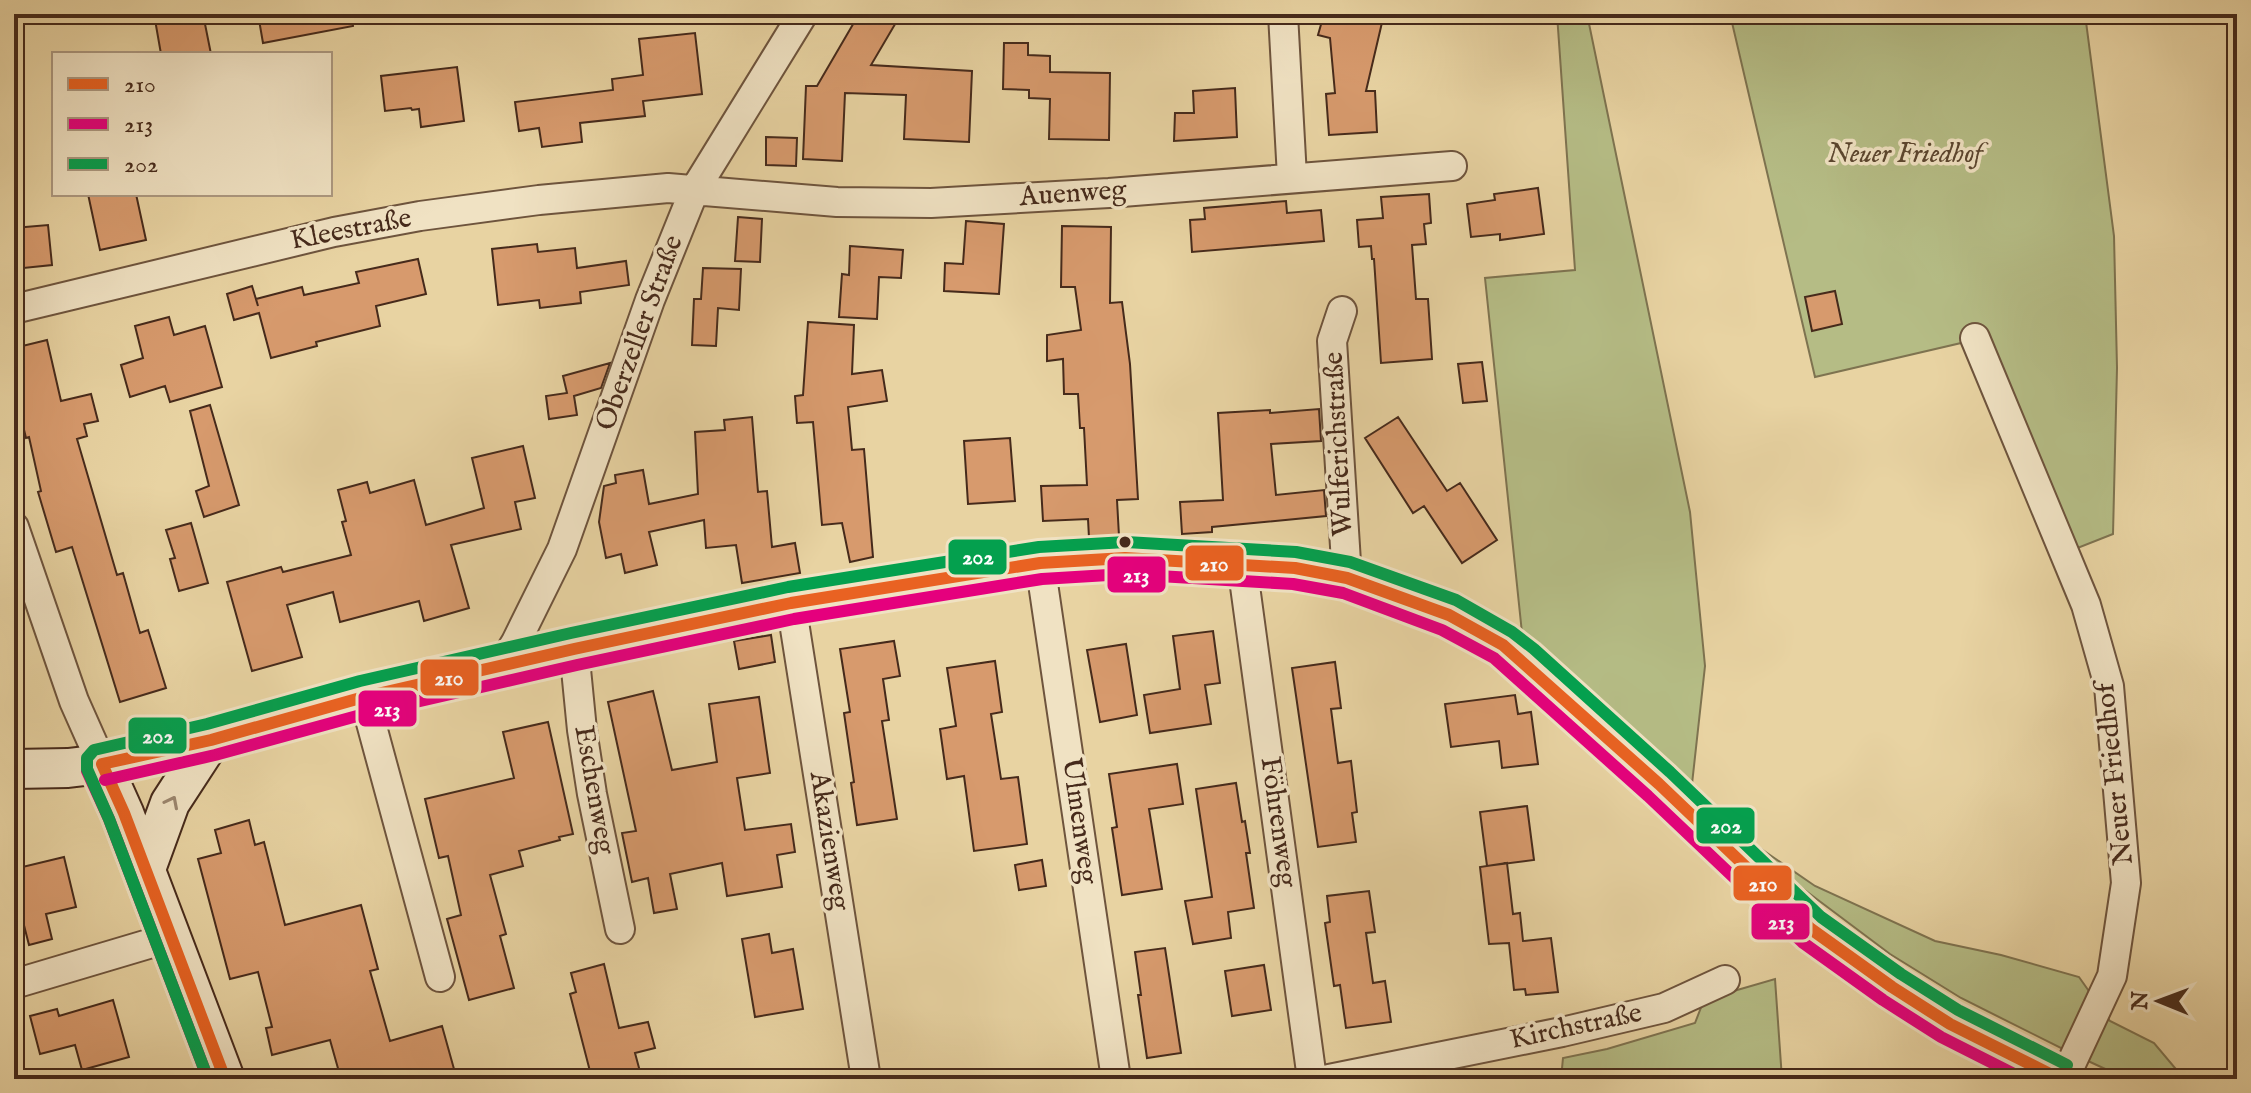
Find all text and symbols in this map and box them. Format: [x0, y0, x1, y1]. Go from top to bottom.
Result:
legend [52, 52, 332, 196]
text: 210 [124, 70, 156, 101]
text: 213 [124, 110, 153, 141]
park label: Neuer Friedhof [1827, 137, 1989, 172]
text: 202 [124, 150, 158, 181]
street label: Auenweg [1017, 173, 1129, 215]
street label: Kleestraße [287, 201, 415, 259]
street label: Oberzeller Straße [588, 230, 692, 435]
street label: Wulferichstraße [1317, 351, 1361, 537]
unlabelled marker [1117, 534, 1133, 550]
line badge: 202 [947, 538, 1008, 576]
text: 202 [962, 544, 994, 572]
line badge: 210 [1184, 544, 1245, 582]
text: 210 [1199, 551, 1229, 579]
line badge: 213 [1106, 555, 1167, 594]
text: 213 [1123, 562, 1149, 590]
line badge: 210 [419, 658, 480, 697]
text: 210 [434, 665, 464, 693]
street label: Neuer Friedhof [2088, 676, 2142, 867]
line badge: 213 [357, 689, 418, 728]
text: 213 [374, 696, 400, 724]
line badge: 202 [127, 716, 188, 755]
text: 202 [142, 723, 174, 751]
street label: Eschenweg [565, 723, 623, 858]
street label: Föhrenweg [1252, 754, 1305, 890]
street label: Ulmenweg [1053, 756, 1105, 887]
street label: Akazienweg [801, 768, 857, 914]
one-way arrow [163, 795, 178, 810]
line badge: 202 [1695, 806, 1756, 845]
text: 202 [1710, 813, 1742, 841]
line badge: 210 [1732, 864, 1793, 902]
text: 210 [1748, 871, 1778, 899]
line badge: 213 [1750, 902, 1811, 941]
text: 213 [1768, 909, 1794, 937]
north arrow [2119, 961, 2199, 1041]
text: N [2127, 991, 2155, 1011]
street label: Kirchstraße [1507, 996, 1645, 1058]

